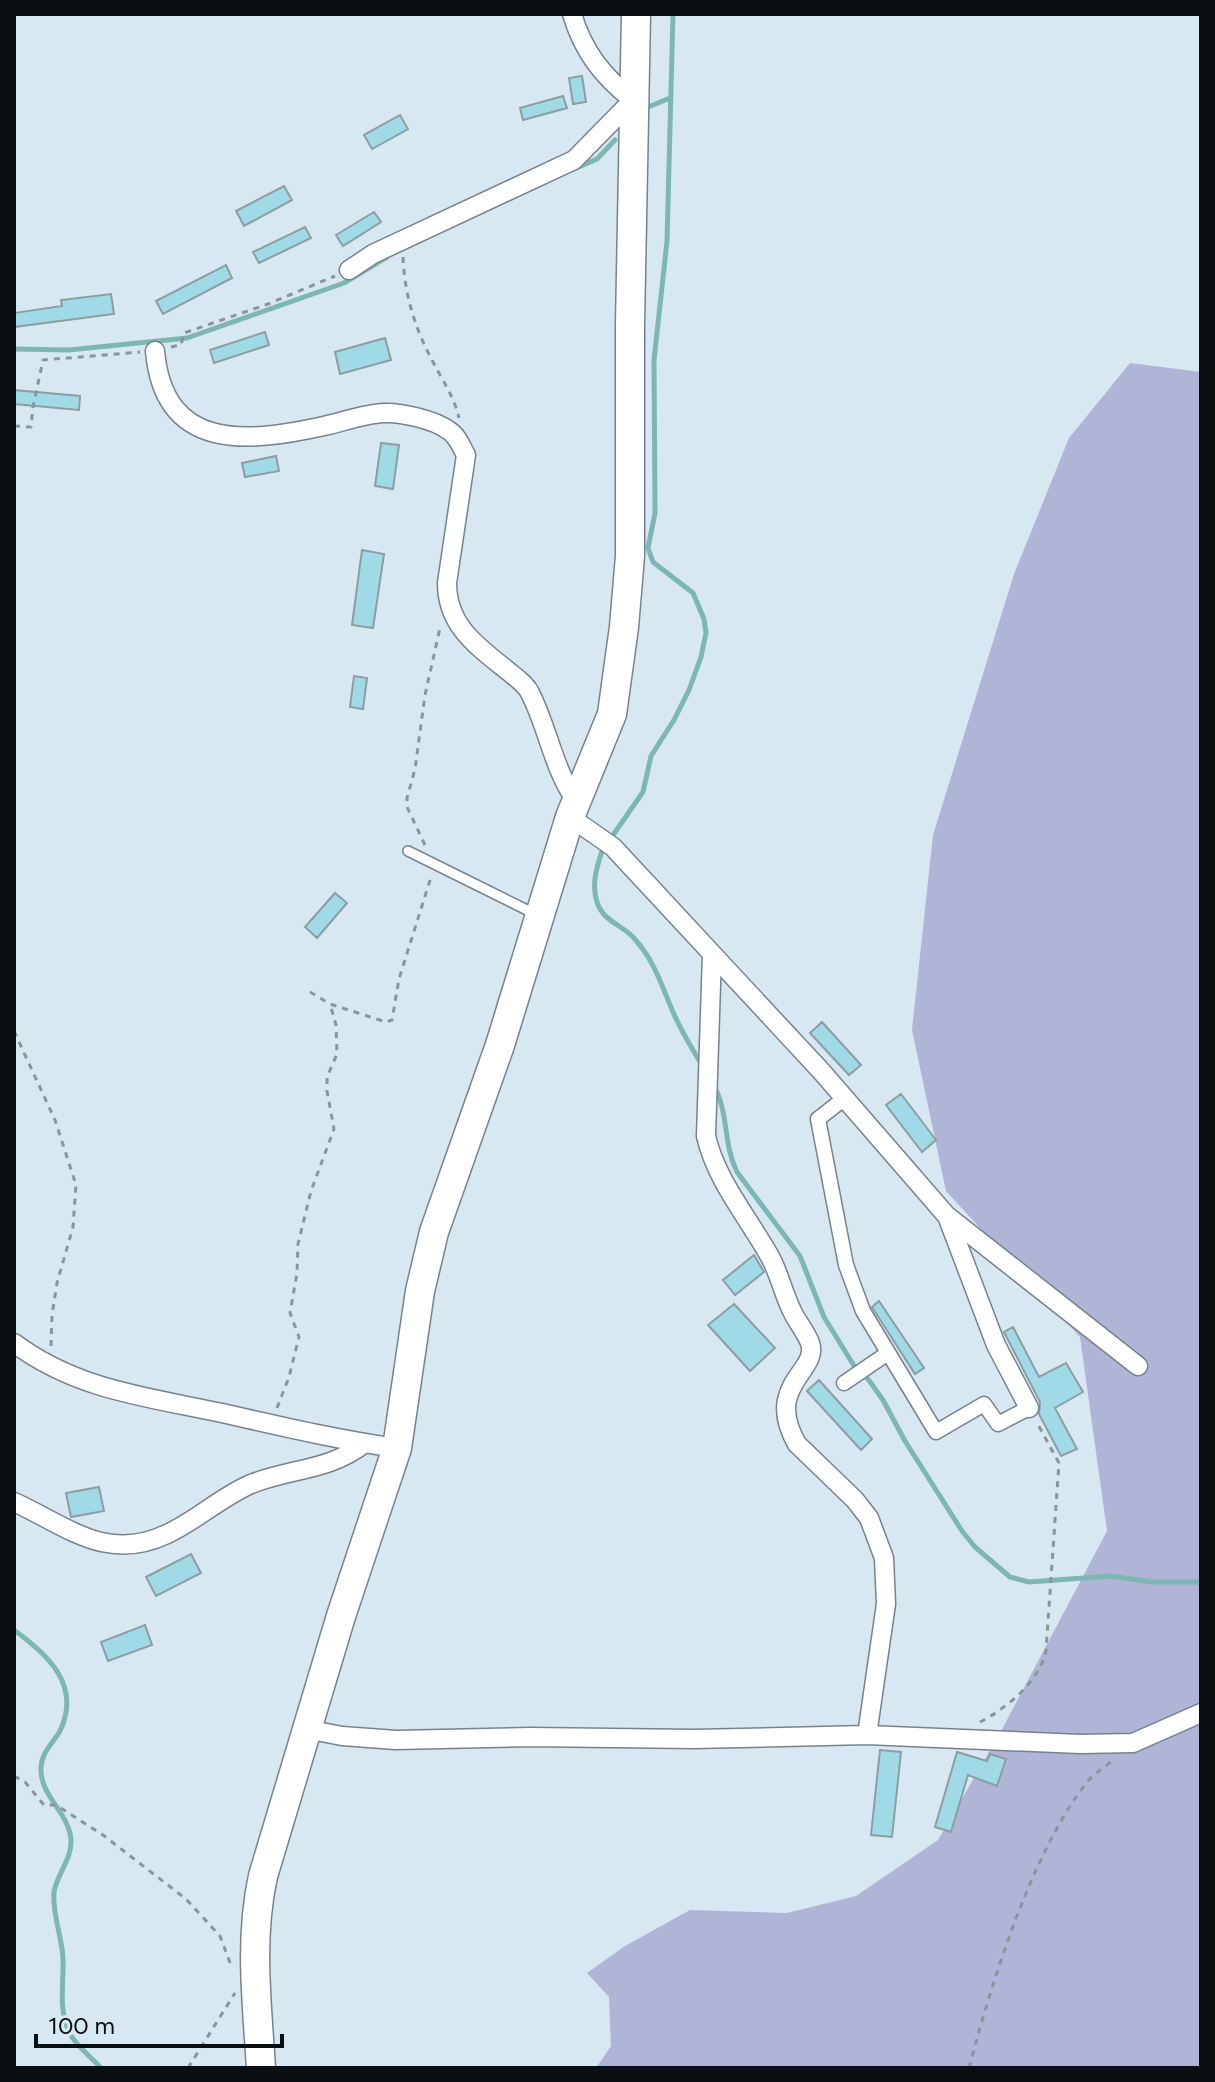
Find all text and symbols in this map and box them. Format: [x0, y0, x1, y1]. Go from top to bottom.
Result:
scale bar [36, 1998, 282, 2048]
text: 100 m [48, 2011, 115, 2040]

